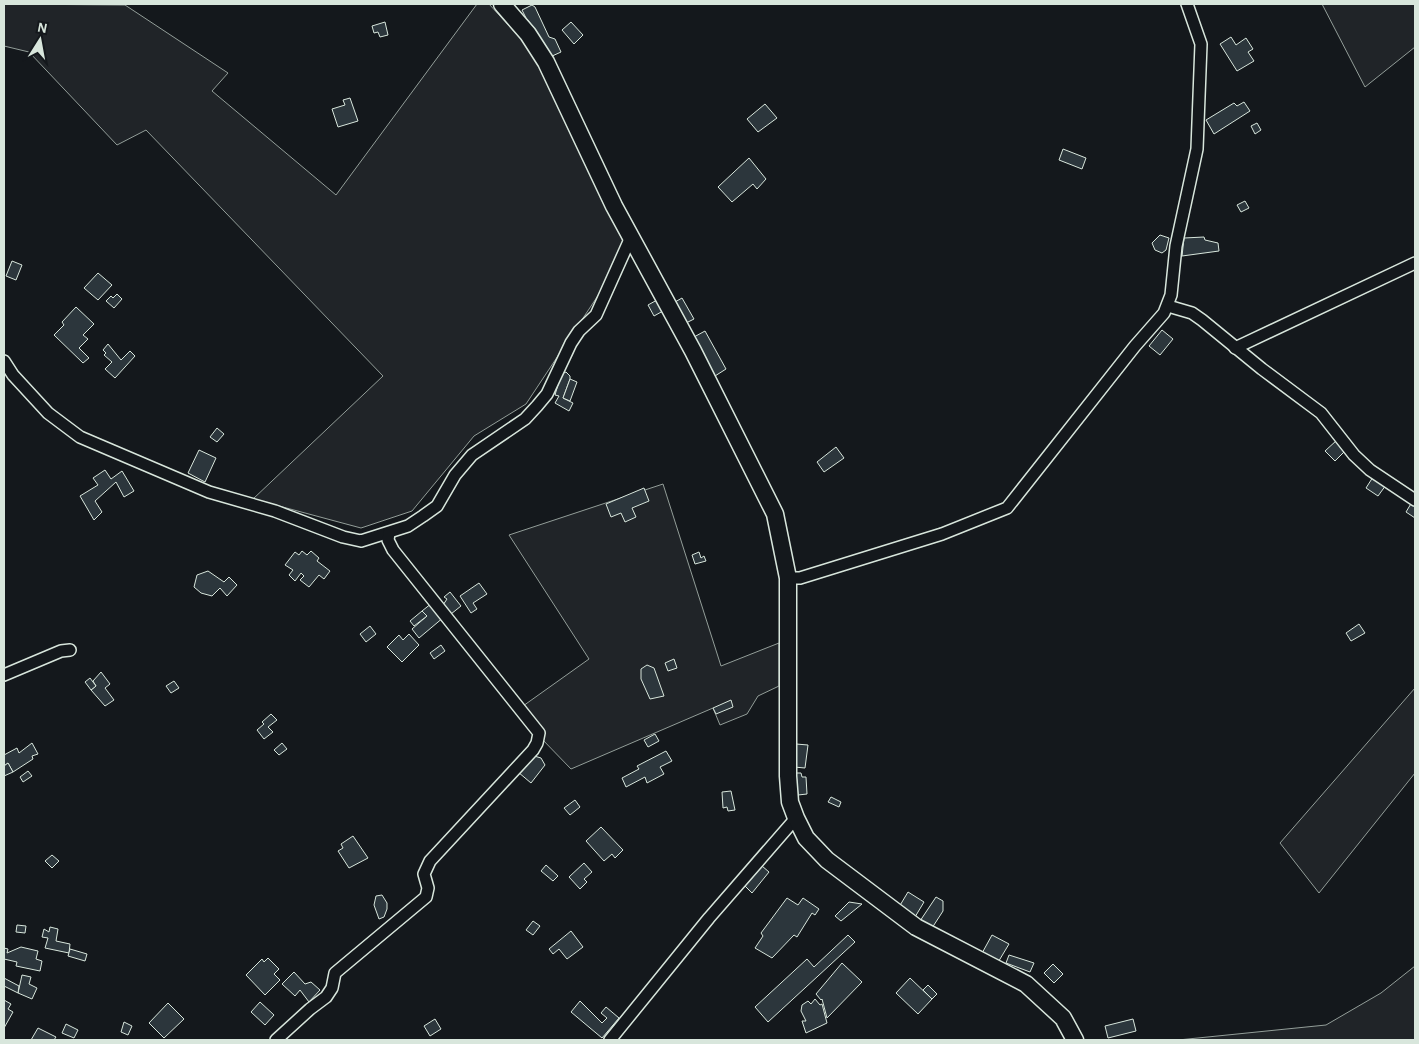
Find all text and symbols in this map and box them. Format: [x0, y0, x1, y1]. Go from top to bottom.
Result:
north arrow [15, 15, 65, 65]
text: N [36, 20, 48, 36]

